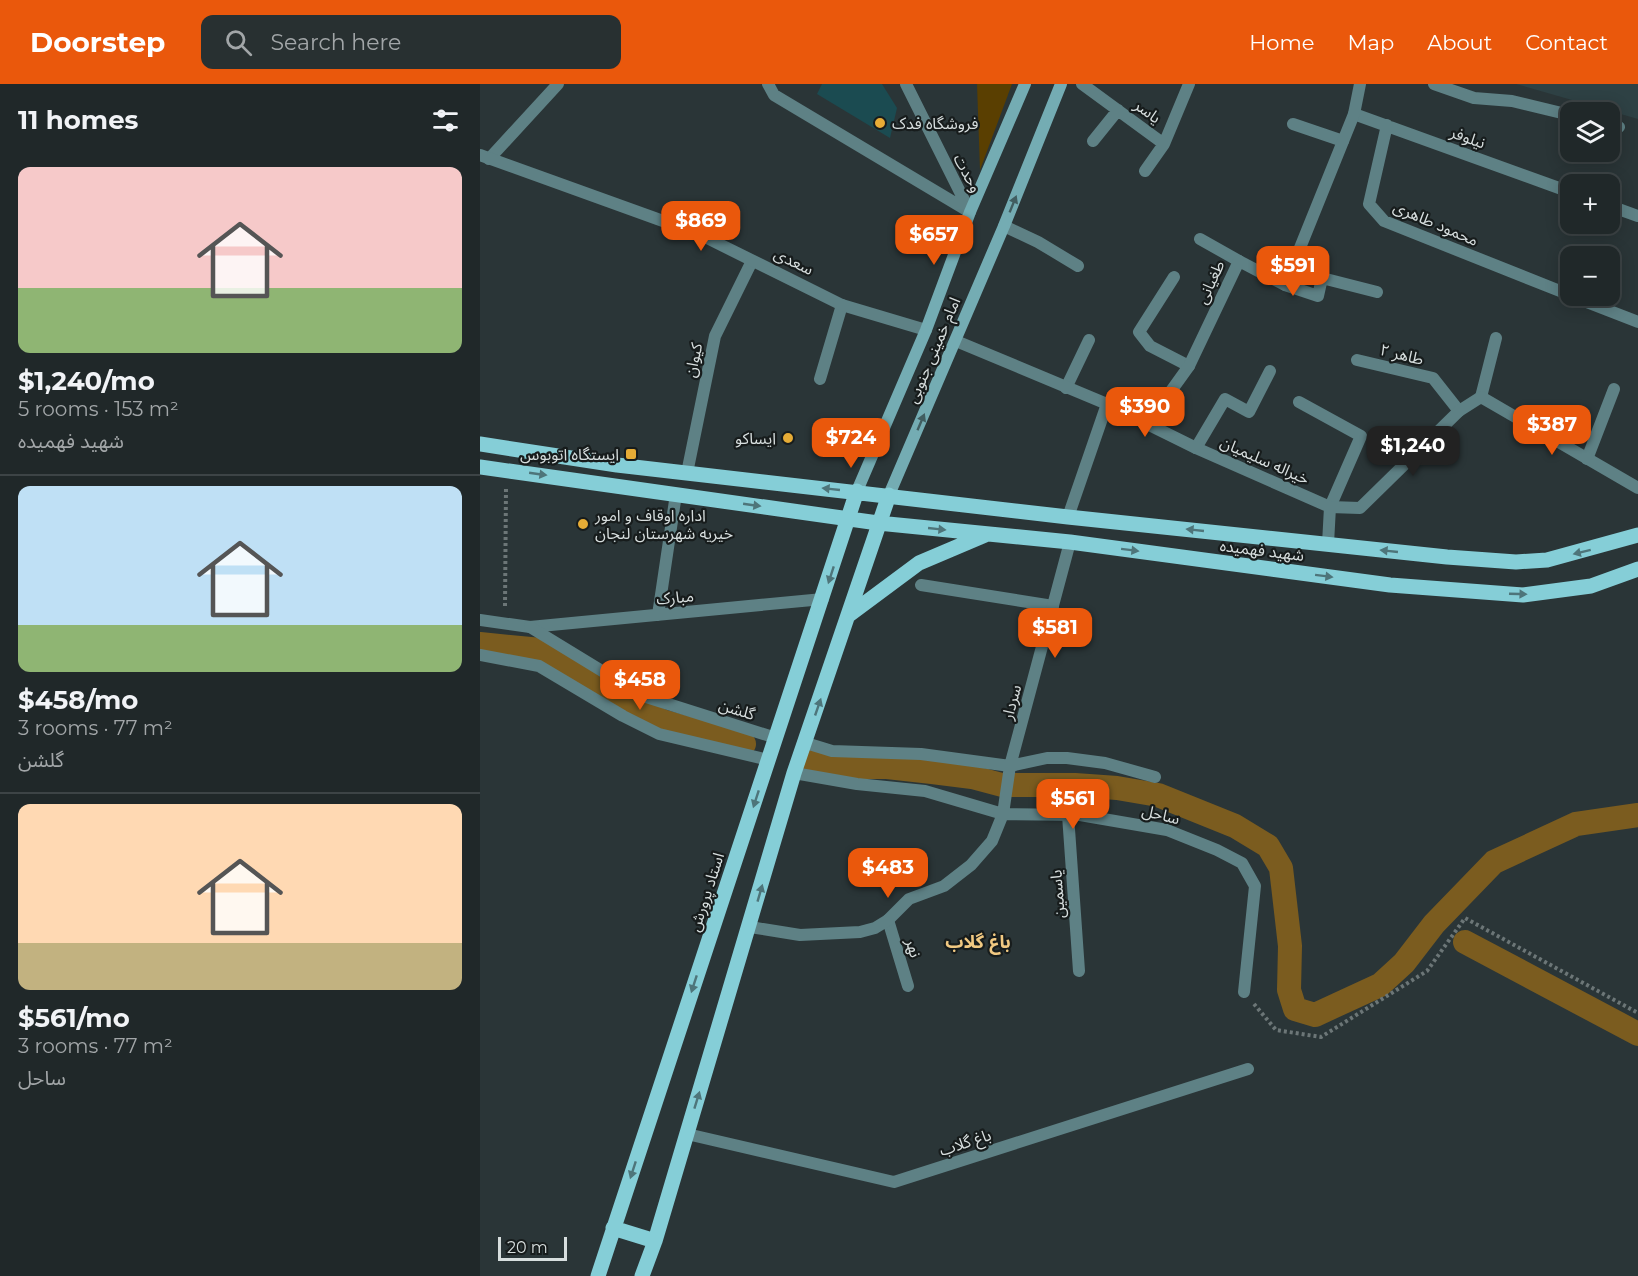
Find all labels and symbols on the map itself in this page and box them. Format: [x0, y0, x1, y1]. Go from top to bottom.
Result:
street label: یاسر [1130, 95, 1165, 127]
place label: فروشگاه فدک [892, 114, 978, 133]
marker: فروشگاه فدک [873, 116, 887, 130]
street label: نیلوفر [1447, 122, 1488, 153]
street label: وحدت [950, 151, 986, 196]
one-way arrow [1008, 195, 1018, 213]
street label: محمود طاهری [1390, 197, 1481, 250]
pin: $869 [665, 201, 737, 252]
pin: $657 [898, 215, 970, 266]
street label: سعدی [771, 244, 817, 279]
pin: $591 [1257, 246, 1329, 297]
street label: طغیانی [1192, 257, 1229, 307]
street label: امام خمینی جنوبی [903, 294, 967, 407]
street label: طاهر ۲ [1378, 340, 1426, 369]
street label: کیوان [681, 341, 706, 379]
pin: $390 [1109, 387, 1181, 438]
pin: $387 [1516, 405, 1588, 456]
one-way arrow [916, 414, 925, 431]
pin: $724 [815, 418, 887, 469]
pin: $1,240 [1364, 426, 1462, 477]
place label: ایساکو [735, 429, 776, 448]
marker: ایساکو [781, 431, 795, 445]
street label: خیراله سلیمیان [1217, 432, 1312, 489]
place label: ایستگاه اتوبوس [520, 445, 619, 464]
marker: ایستگاه اتوبوس [624, 447, 638, 461]
one-way arrow [529, 470, 548, 479]
one-way arrow [821, 484, 840, 493]
one-way arrow [742, 500, 761, 509]
place label: اداره اوقاف و امور خیریه شهرستان لنجان [594, 506, 733, 543]
marker: اداره اوقاف و امور خیریه شهرستان لنجان [576, 517, 590, 531]
one-way arrow [927, 524, 946, 533]
one-way arrow [1185, 525, 1204, 535]
street label: شهید فهمیده [1219, 536, 1305, 565]
one-way arrow [1121, 546, 1140, 555]
one-way arrow [1379, 546, 1398, 555]
one-way arrow [1573, 547, 1591, 557]
one-way arrow [826, 566, 835, 584]
one-way arrow [1314, 571, 1333, 580]
street label: مبارک [655, 586, 695, 609]
one-way arrow [1508, 589, 1527, 598]
pin: $581 [1019, 608, 1091, 659]
pin: $458 [604, 660, 676, 711]
street label: سردار [997, 682, 1025, 723]
street label: گلشن [717, 695, 758, 724]
one-way arrow [813, 698, 823, 716]
pin: $561 [1037, 779, 1109, 830]
one-way arrow [750, 790, 760, 808]
street label: ساحل [1140, 801, 1182, 828]
pin: $483 [852, 848, 924, 899]
street label: استاد پرورش [685, 850, 729, 934]
street label: یاسمین [1046, 869, 1069, 919]
one-way arrow [756, 884, 765, 902]
district label: باغ گلاب [945, 931, 1011, 955]
street label: نهر [901, 935, 925, 960]
one-way arrow [689, 976, 699, 994]
one-way arrow [693, 1091, 702, 1109]
street label: باغ گلاب [937, 1125, 994, 1163]
one-way arrow [628, 1161, 637, 1179]
scale bar [498, 1234, 567, 1262]

